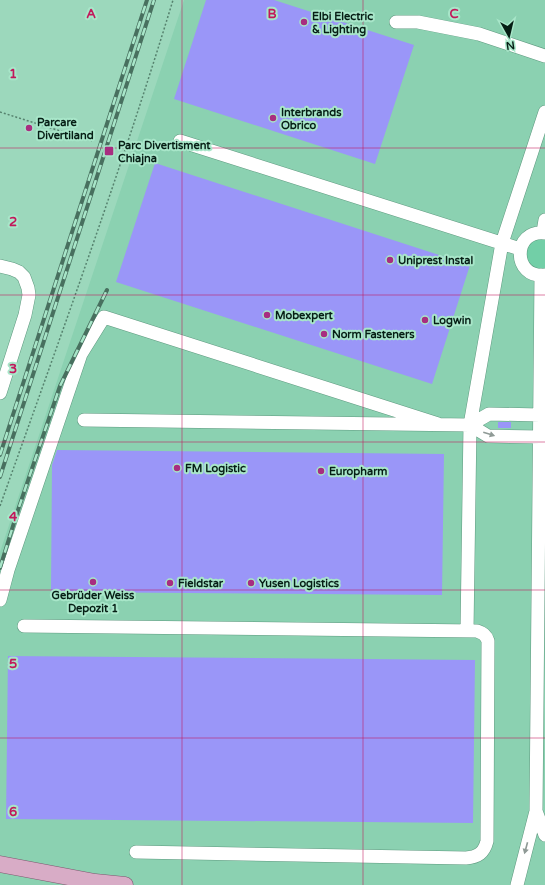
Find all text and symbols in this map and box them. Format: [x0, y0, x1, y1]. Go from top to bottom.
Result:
text: A [86, 6, 96, 22]
text: B [267, 6, 277, 22]
text: C [449, 6, 459, 22]
place label: Elbi Electric & Lighting [312, 10, 373, 37]
north arrow [489, 16, 529, 56]
marker: Elbi Electric & Lighting [299, 17, 309, 27]
text: N [505, 38, 516, 52]
text: 1 [9, 66, 17, 82]
place label: Interbrands Obrico [281, 106, 342, 132]
marker: Interbrands Obrico [268, 113, 278, 123]
place label: Parcare Divertiland [37, 116, 94, 142]
marker: Parcare Divertiland [24, 123, 34, 133]
place label: Parc Divertisment Chiajna [118, 139, 211, 166]
marker: Parc Divertisment Chiajna [103, 145, 115, 157]
text: 2 [9, 214, 17, 230]
place label: Uniprest Instal [398, 254, 473, 268]
marker: Uniprest Instal [385, 255, 395, 265]
place label: Mobexpert [275, 309, 334, 323]
marker: Mobexpert [262, 310, 272, 320]
place label: Logwin [433, 314, 471, 328]
marker: Logwin [420, 315, 430, 325]
place label: Norm Fasteners [332, 328, 415, 341]
marker: Norm Fasteners [319, 329, 329, 339]
text: 3 [9, 361, 17, 377]
one-way arrow [483, 431, 495, 437]
place label: FM Logistic [185, 462, 246, 476]
marker: FM Logistic [172, 463, 182, 473]
place label: Europharm [329, 465, 387, 479]
marker: Europharm [316, 466, 326, 476]
text: 4 [9, 509, 18, 525]
marker: Gebrüder Weiss Depozit 1 [88, 577, 98, 587]
place label: Fieldstar [178, 577, 224, 590]
place label: Yusen Logistics [259, 577, 340, 591]
marker: Fieldstar [165, 578, 175, 588]
marker: Yusen Logistics [246, 578, 256, 588]
place label: Gebrüder Weiss Depozit 1 [52, 589, 135, 616]
text: 5 [9, 656, 17, 672]
text: 6 [9, 804, 17, 820]
one-way arrow [523, 842, 529, 854]

